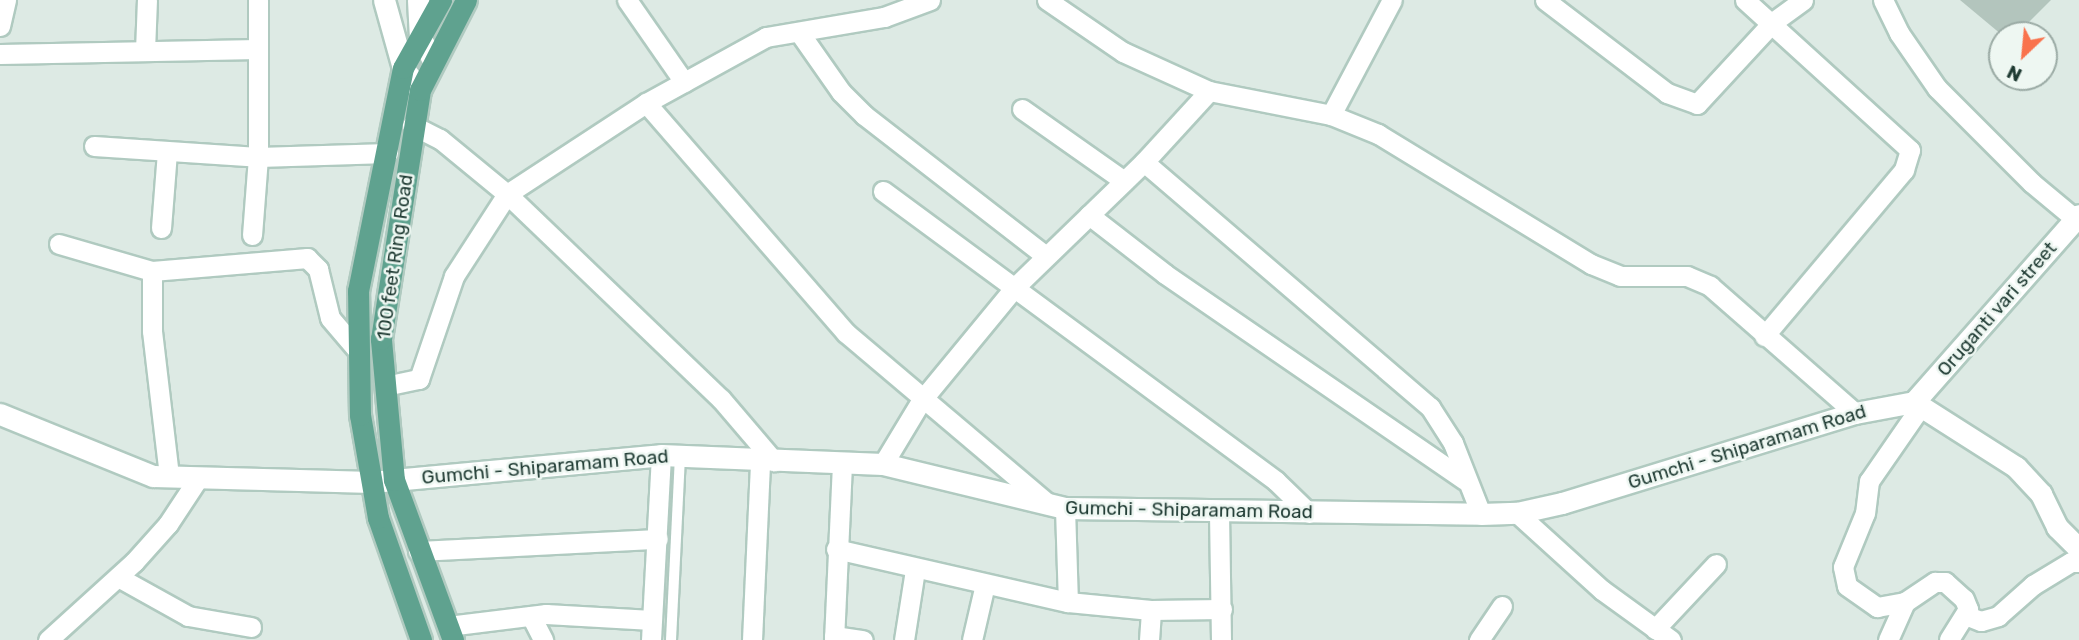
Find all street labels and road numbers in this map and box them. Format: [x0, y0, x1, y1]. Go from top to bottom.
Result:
street label: 100 feet Ring Road [372, 173, 418, 341]
street label: Oruganti vari street [1932, 237, 2062, 381]
street label: Gumchi - Shiparamam Road [1625, 400, 1869, 494]
street label: Gumchi - Shiparamam Road [421, 445, 669, 489]
street label: Gumchi - Shiparamam Road [1065, 496, 1313, 524]

